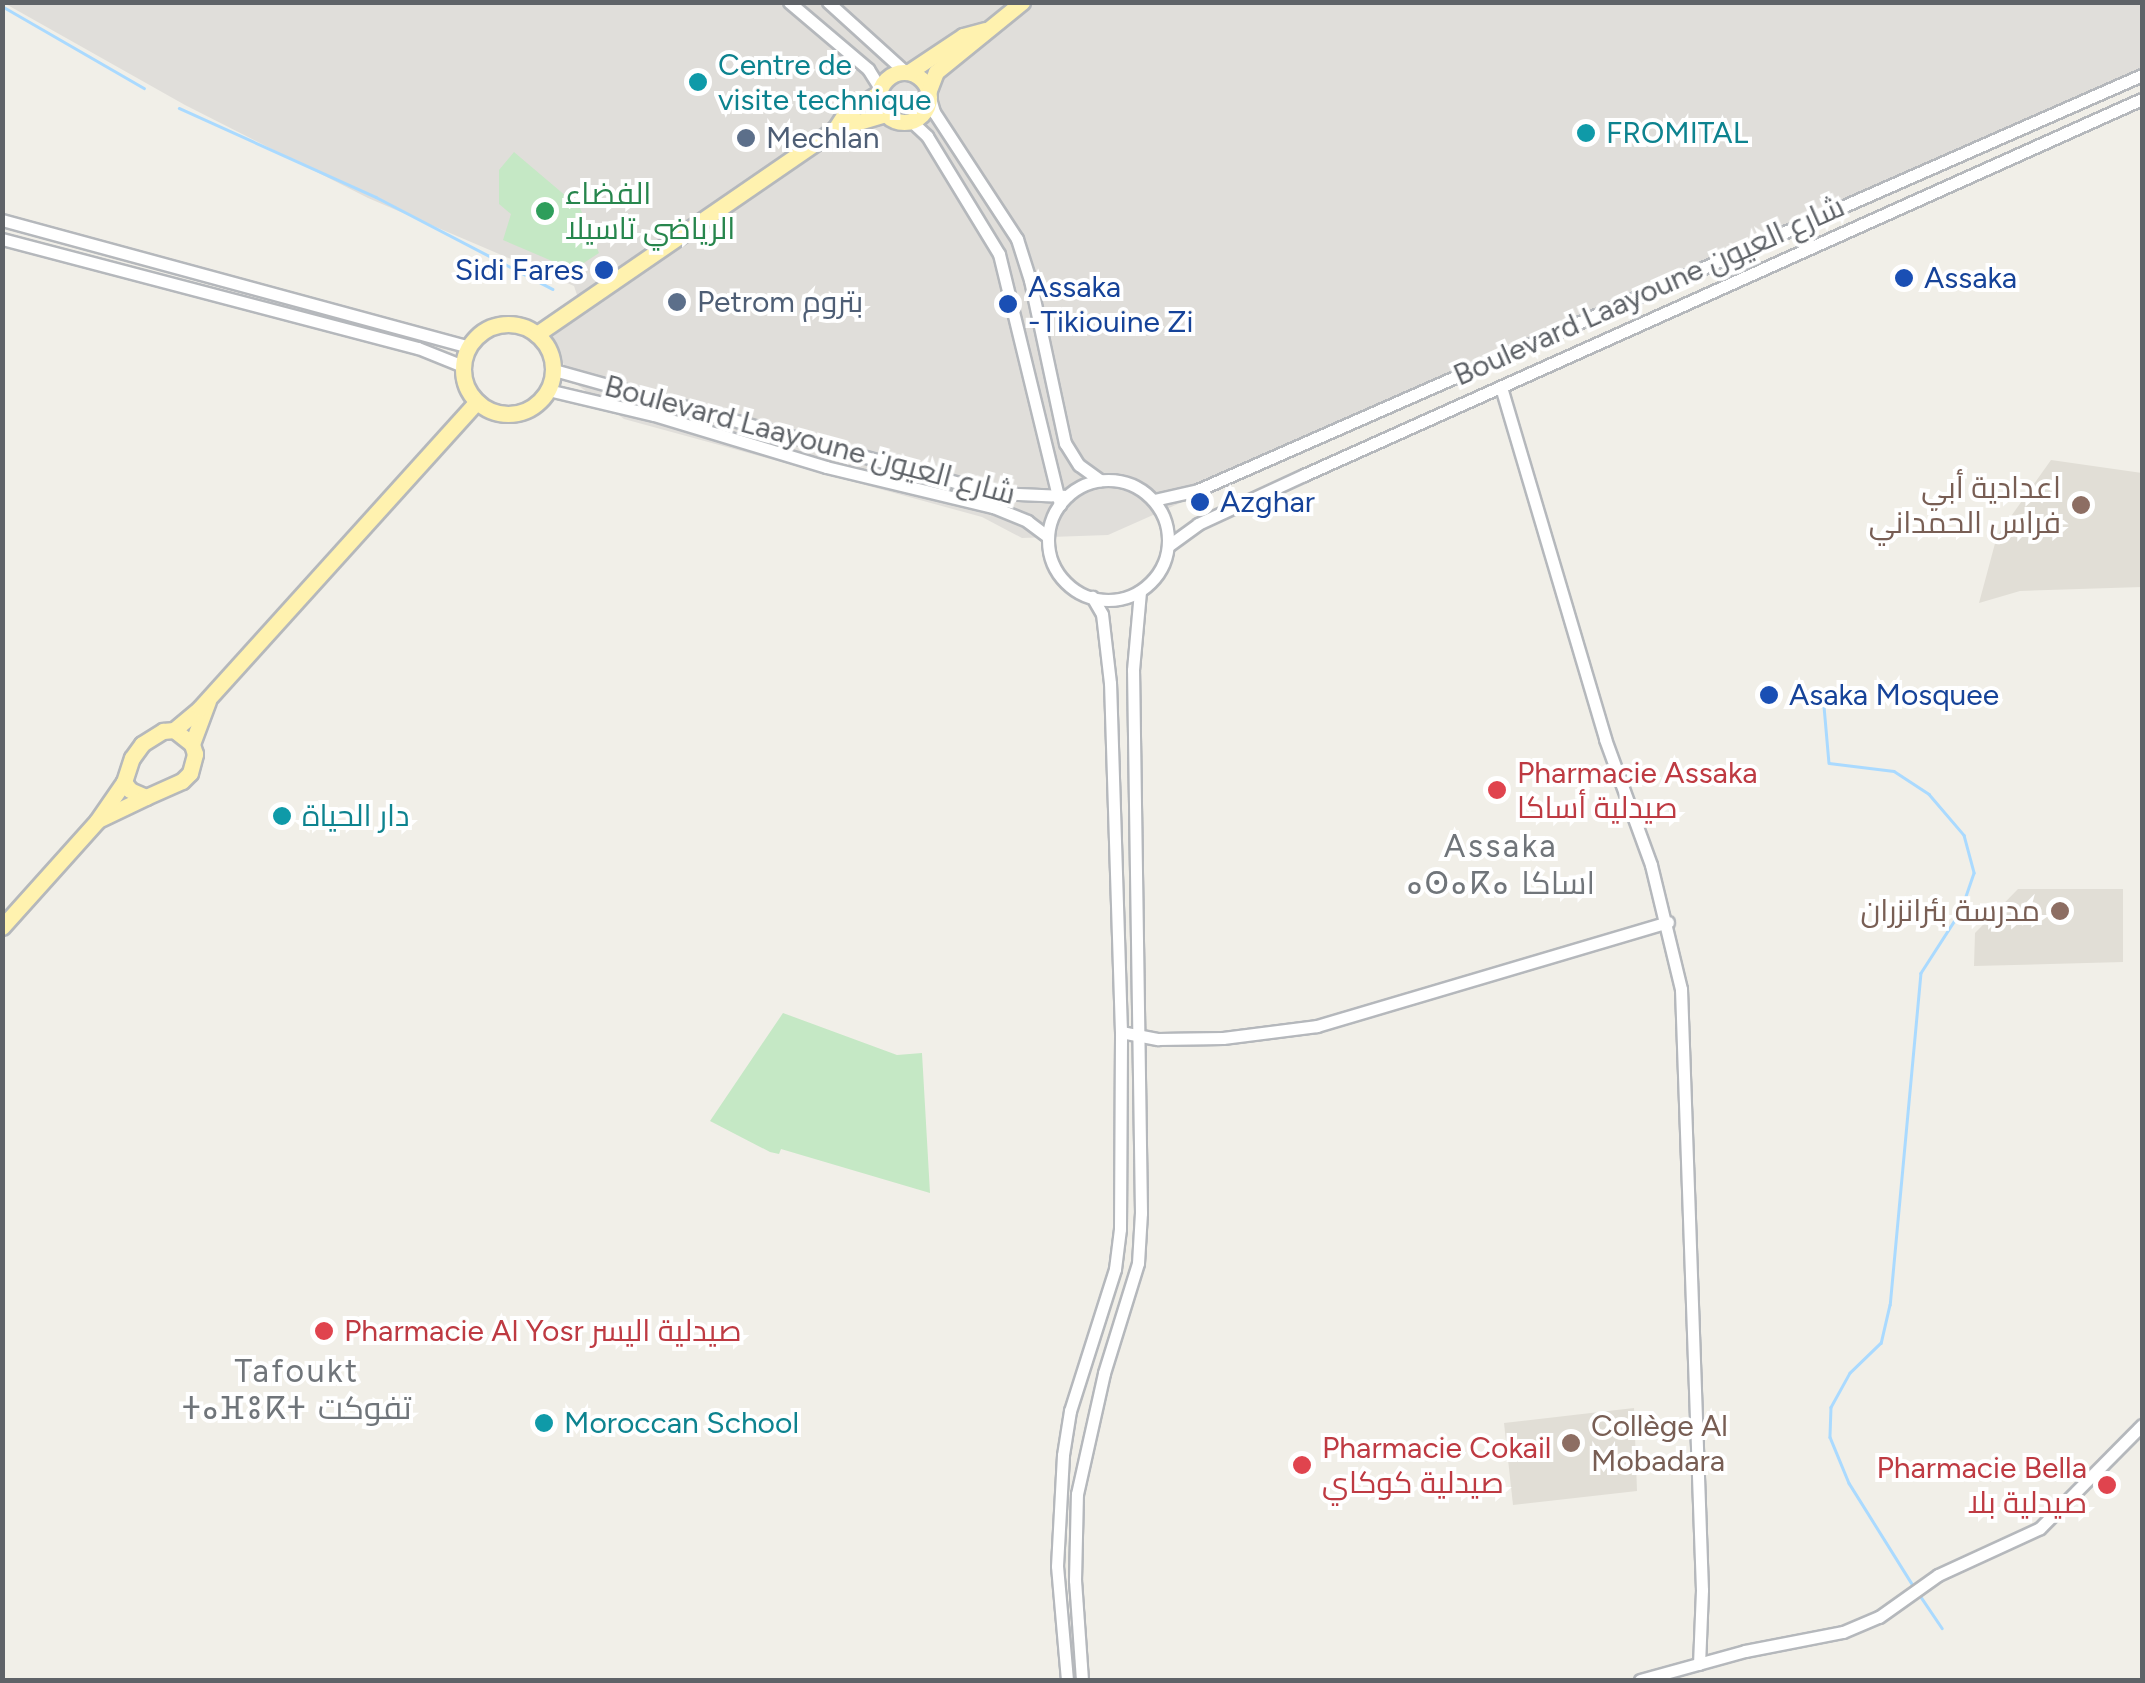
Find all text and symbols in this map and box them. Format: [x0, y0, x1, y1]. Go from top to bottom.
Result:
place label: Centre de visite technique [718, 47, 931, 118]
marker: Centre de visite technique [687, 71, 709, 93]
place label: FROMITAL [1606, 115, 1748, 151]
place label: Mechlan [766, 120, 879, 156]
marker: FROMITAL [1575, 122, 1597, 144]
marker: Mechlan [735, 127, 757, 149]
place label: الفضاء الرياضي تاسيلا [565, 176, 735, 246]
street label: Boulevard Laayoune شارع العيون [1448, 188, 1850, 394]
marker: الفضاء الرياضي تاسيلا [534, 200, 556, 222]
place label: Sidi Fares [455, 252, 584, 288]
marker: Sidi Fares [593, 259, 615, 281]
place label: Assaka [1924, 260, 2017, 296]
marker: Assaka [1893, 267, 1915, 289]
place label: Assaka -Tikiouine Zi [1028, 269, 1193, 340]
place label: Petrom بتروم [697, 284, 863, 320]
marker: Petrom بتروم [666, 291, 688, 313]
marker: Assaka -Tikiouine Zi [997, 293, 1019, 315]
street label: Boulevard Laayoune شارع العيون [601, 368, 1019, 512]
place label: اعدادية أبي فراس الحمداني [1869, 470, 2061, 540]
place label: Azghar [1220, 484, 1315, 520]
marker: Azghar [1189, 491, 1211, 513]
marker: اعدادية أبي فراس الحمداني [2070, 494, 2092, 516]
place label: Asaka Mosquee [1789, 677, 1999, 713]
marker: Asaka Mosquee [1758, 684, 1780, 706]
place label: Pharmacie Assaka صيدلية أساكا [1517, 755, 1757, 826]
marker: Pharmacie Assaka صيدلية أساكا [1486, 779, 1508, 801]
place label: دار الحياة [302, 798, 409, 834]
marker: دار الحياة [271, 805, 293, 827]
district label: Assaka ⴰⵙⴰⴽⴰ اساكا [1414, 828, 1588, 903]
place label: مدرسة بئرانزران [1860, 893, 2040, 929]
marker: مدرسة بئرانزران [2049, 900, 2071, 922]
place label: Pharmacie Al Yosr صيدلية اليسر [344, 1313, 742, 1349]
marker: Pharmacie Al Yosr صيدلية اليسر [313, 1320, 335, 1342]
district label: Tafoukt ⵜⴰⴼⵓⴽⵜ تفوكت [191, 1353, 403, 1428]
place label: Moroccan School [564, 1405, 799, 1441]
place label: Collège Al Mobadara [1591, 1408, 1728, 1478]
marker: Moroccan School [533, 1412, 555, 1434]
place label: Pharmacie Cokail صيدلية كوكاي [1322, 1430, 1551, 1500]
marker: Collège Al Mobadara [1560, 1432, 1582, 1454]
place label: Pharmacie Bella صيدلية بلا [1876, 1450, 2087, 1520]
marker: Pharmacie Cokail صيدلية كوكاي [1291, 1454, 1313, 1476]
marker: Pharmacie Bella صيدلية بلا [2096, 1474, 2118, 1496]

